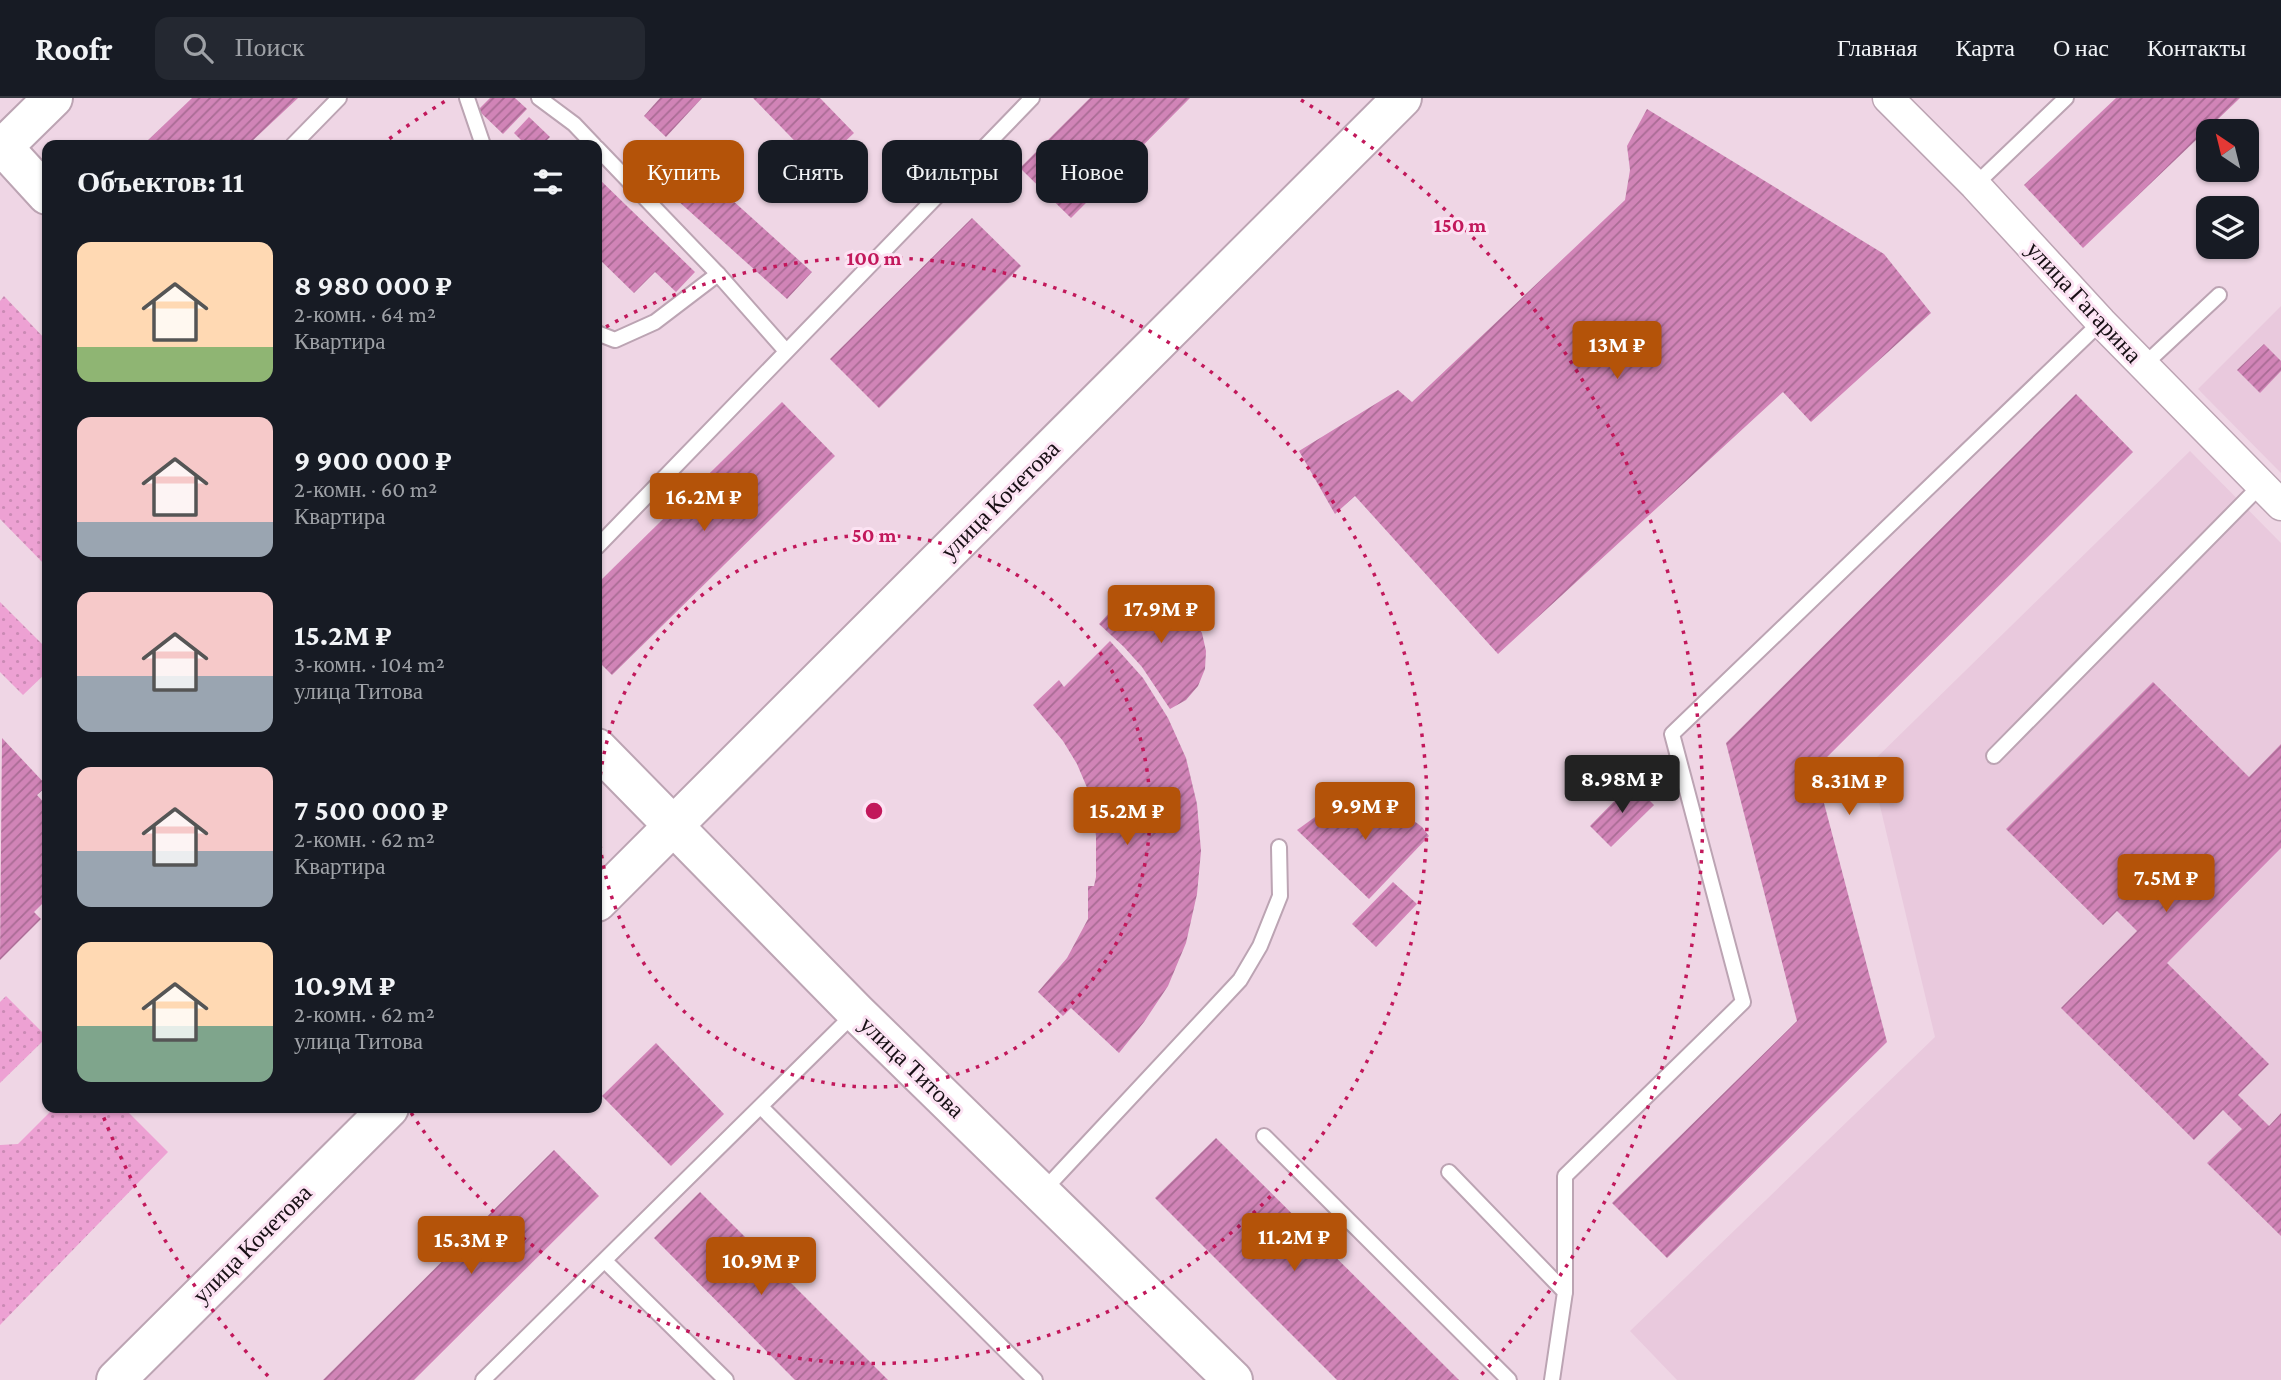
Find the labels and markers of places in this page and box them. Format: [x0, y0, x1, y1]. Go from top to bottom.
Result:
pin: 13M ₽ [1568, 322, 1666, 381]
pin: 16.2M ₽ [639, 474, 769, 533]
pin: 17.9M ₽ [1096, 586, 1226, 645]
pin: 8.98M ₽ [1557, 756, 1687, 815]
pin: 8.31M ₽ [1784, 758, 1914, 817]
pin: 9.9M ₽ [1308, 782, 1422, 842]
pin: 15.2M ₽ [1062, 788, 1192, 847]
centre of rings [862, 799, 886, 823]
pin: 7.5M ₽ [2109, 854, 2223, 914]
pin: 11.2M ₽ [1229, 1214, 1359, 1273]
pin: 15.3M ₽ [406, 1216, 536, 1276]
pin: 10.9M ₽ [696, 1238, 826, 1297]

